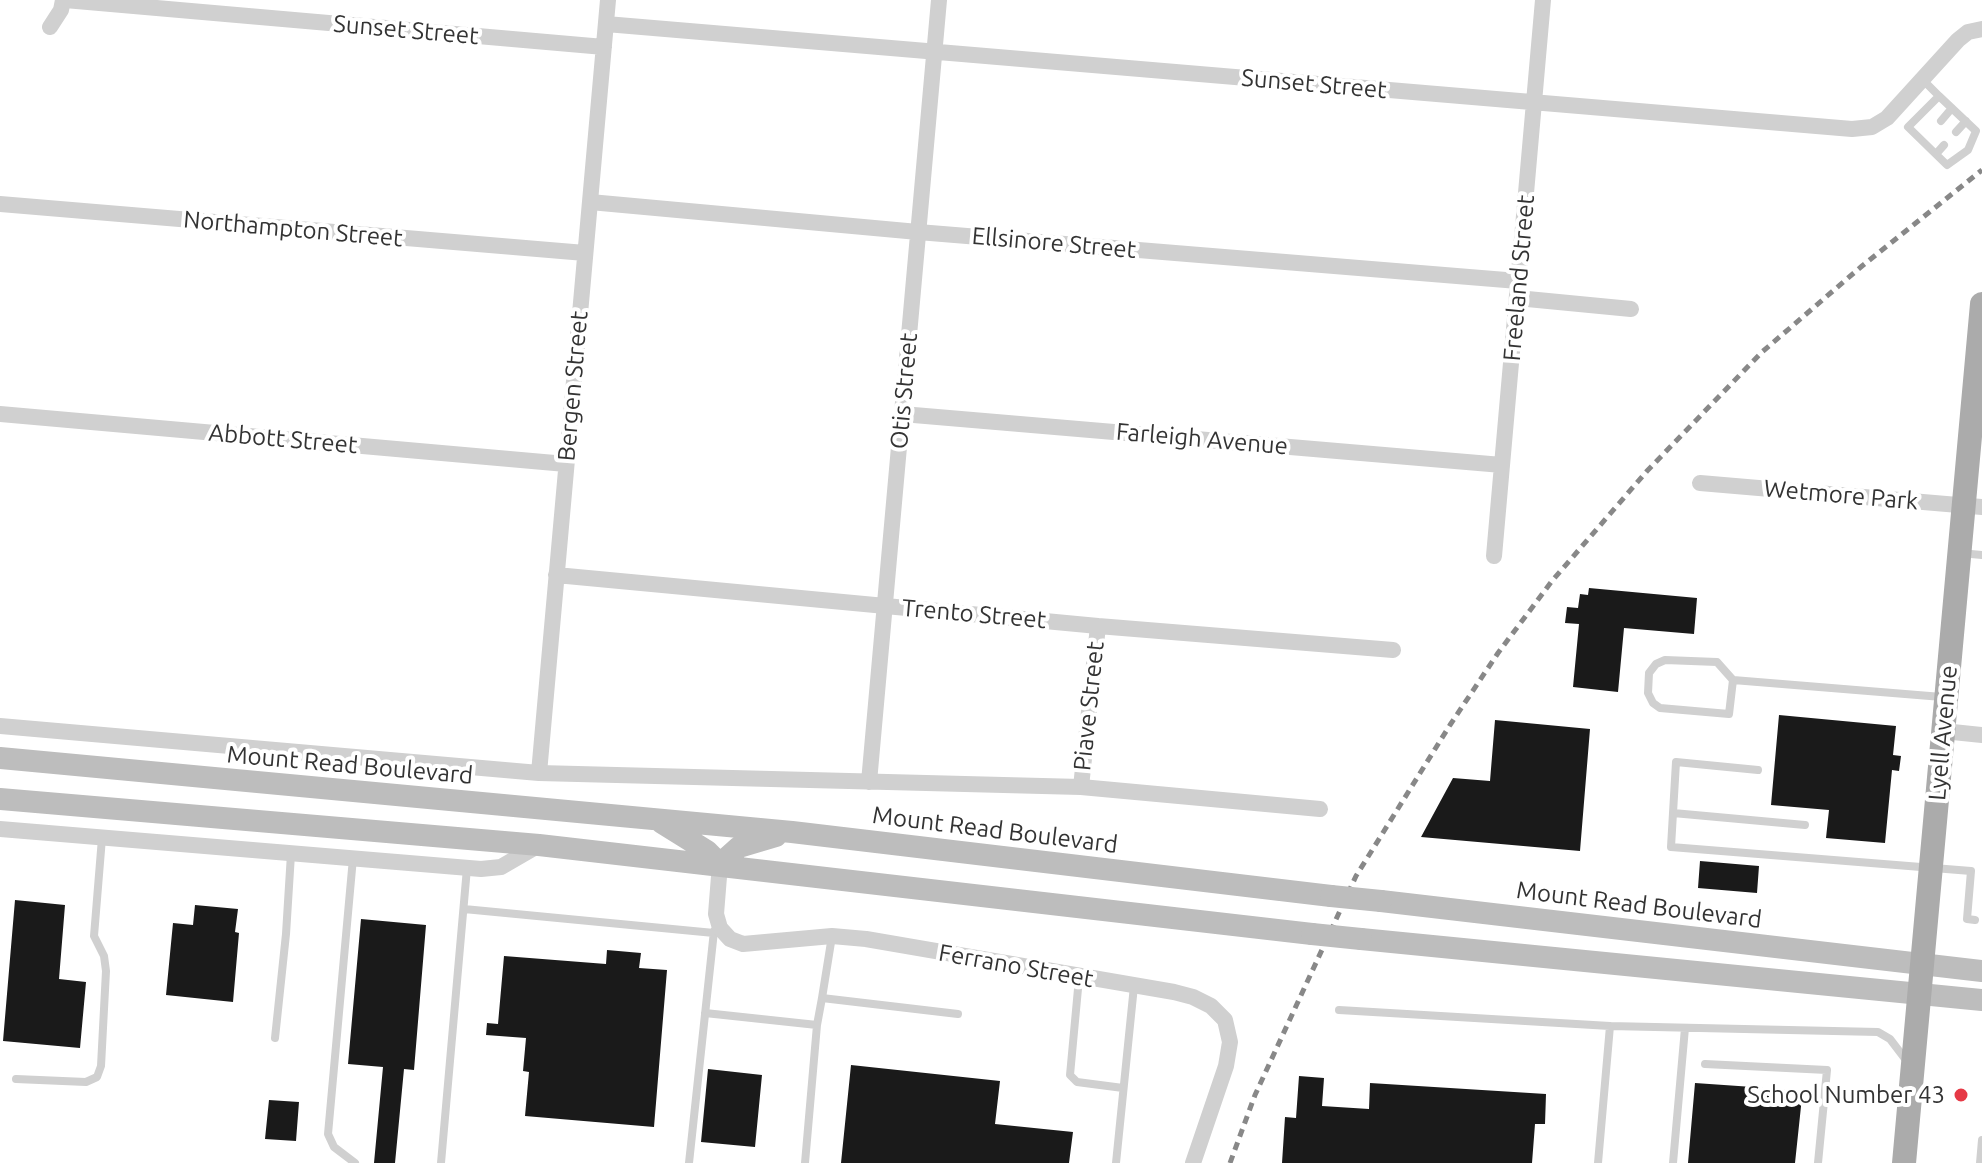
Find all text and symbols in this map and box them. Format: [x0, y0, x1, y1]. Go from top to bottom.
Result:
street label: Sunset Street [332, 9, 480, 51]
street label: Sunset Street [1240, 63, 1388, 105]
street label: Freeland Street [1497, 194, 1541, 362]
street label: Northampton Street [182, 205, 404, 253]
street label: Ellsinore Street [971, 221, 1137, 265]
street label: Bergen Street [552, 310, 594, 462]
street label: Otis Street [885, 332, 923, 450]
street label: Farleigh Avenue [1115, 417, 1289, 461]
street label: Abbott Street [207, 418, 359, 460]
street label: Wetmore Park [1763, 474, 1919, 516]
street label: Trento Street [901, 593, 1047, 635]
street label: Piave Street [1068, 640, 1110, 772]
street label: Lyell Avenue [1923, 664, 1963, 802]
street label: Mount Read Boulevard [226, 740, 474, 790]
street label: Mount Read Boulevard [871, 801, 1119, 859]
street label: Mount Read Boulevard [1515, 876, 1763, 934]
street label: Ferrano Street [936, 938, 1096, 994]
place label: School Number 43 [1747, 1081, 1945, 1109]
marker: School Number 43 [1952, 1086, 1970, 1104]

